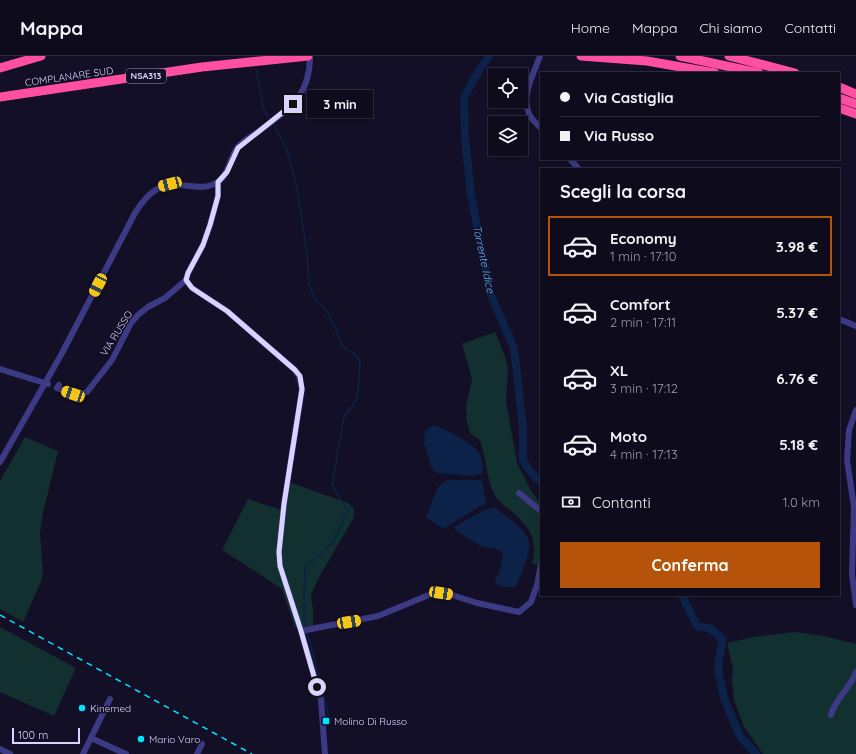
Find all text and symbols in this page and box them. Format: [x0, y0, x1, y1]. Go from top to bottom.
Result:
text: Mappa [20, 16, 83, 40]
text: Home [571, 19, 610, 37]
text: Mappa [632, 19, 677, 37]
text: Chi siamo [699, 19, 763, 37]
text: Contatti [785, 19, 836, 37]
street label: COMPLANARE SUD [24, 64, 114, 89]
map controls [488, 68, 528, 156]
button: locate [488, 68, 528, 108]
road number: NSA313 [126, 69, 166, 83]
text: Via Castiglia [584, 88, 674, 107]
callout: 3 min [307, 90, 373, 118]
route end [284, 95, 302, 113]
text: 3 min [323, 96, 357, 112]
button: layers [488, 116, 528, 156]
text: Via Russo [584, 126, 654, 145]
car [157, 175, 183, 193]
text: Scegli la corsa [560, 180, 686, 203]
water label: Torrente Idice [470, 224, 498, 295]
icon: car [562, 228, 598, 264]
text: Economy [610, 229, 677, 248]
text: 3.98 € [776, 237, 818, 256]
text: 1 min · 17:10 [610, 248, 677, 264]
car [87, 272, 109, 298]
icon: car [562, 294, 598, 330]
text: Comfort [610, 295, 671, 314]
text: 5.37 € [776, 303, 818, 322]
street label: VIA RUSSO [97, 308, 136, 358]
text: 2 min · 17:11 [610, 314, 676, 330]
icon: car [562, 360, 598, 396]
text: XL [610, 361, 628, 380]
text: 6.76 € [776, 369, 818, 388]
text: 3 min · 17:12 [610, 380, 678, 396]
car [60, 384, 86, 404]
icon: car [562, 426, 598, 462]
text: Moto [610, 427, 647, 446]
text: 5.18 € [779, 435, 818, 454]
text: 4 min · 17:13 [610, 446, 678, 462]
icon: cash [560, 491, 582, 513]
text: Contanti [592, 493, 651, 512]
text: 1.0 km [783, 494, 820, 510]
button: Conferma [560, 542, 820, 588]
car [428, 585, 454, 601]
car [336, 614, 362, 630]
route start [308, 678, 326, 696]
place label: Kinemed [90, 702, 131, 715]
marker: Kinemed [77, 703, 87, 713]
place label: Molino Di Russo [334, 715, 407, 728]
marker: Molino Di Russo [321, 716, 331, 726]
scale bar [12, 726, 80, 745]
text: 100 m [18, 728, 48, 742]
place label: Mario Varo [149, 733, 200, 746]
marker: Mario Varo [136, 734, 146, 744]

